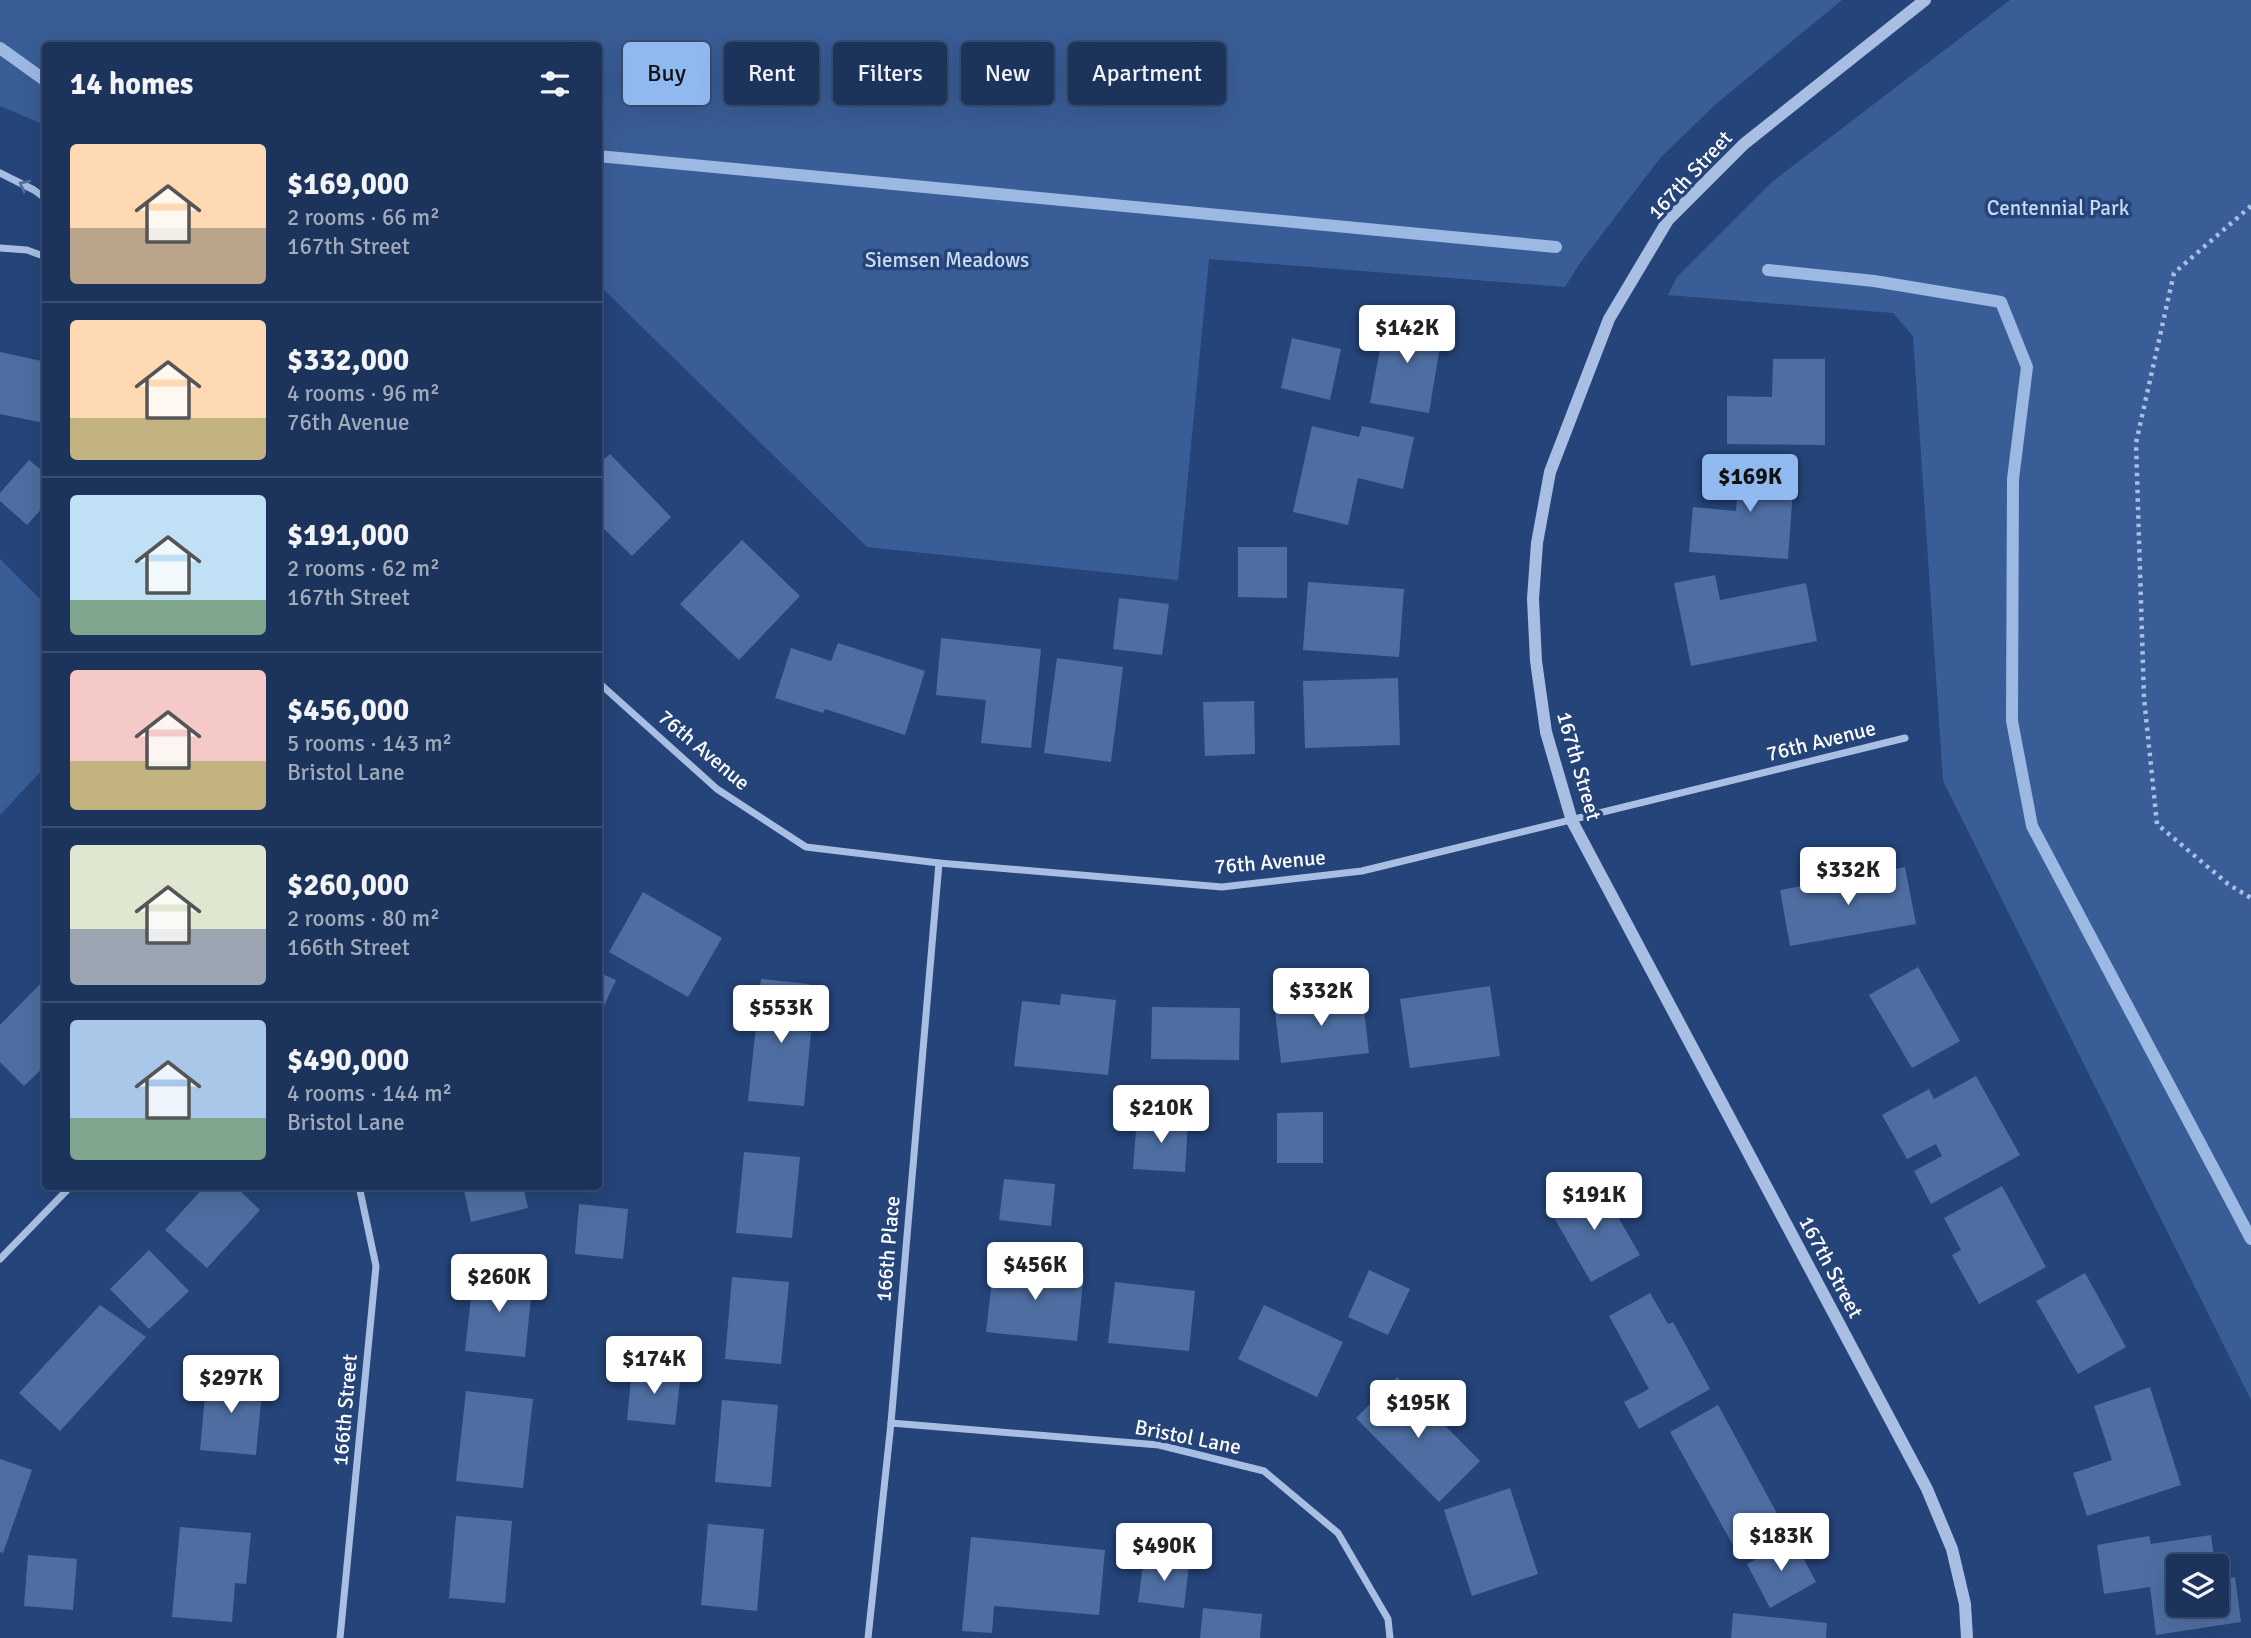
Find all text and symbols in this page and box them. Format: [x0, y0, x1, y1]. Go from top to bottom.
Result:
chip: Buy [623, 42, 710, 105]
chip: Rent [724, 42, 819, 105]
chip: Filters [833, 42, 947, 105]
chip: New [961, 42, 1054, 105]
chip: Apartment [1068, 42, 1226, 105]
icon: filters [536, 65, 574, 103]
text: 14 homes [70, 66, 193, 103]
street label: 167th Street [1642, 125, 1738, 225]
text: $169,000 [287, 166, 409, 203]
icon: home [126, 172, 210, 256]
one-way arrow [18, 179, 31, 193]
park label: Centennial Park [1987, 195, 2130, 221]
text: 2 rooms · 66 m² [287, 203, 440, 232]
text: 167th Street [287, 232, 410, 261]
park label: Siemsen Meadows [865, 247, 1029, 273]
pin: $142K [1358, 306, 1456, 365]
text: $142K [1375, 313, 1439, 342]
text: $332,000 [287, 342, 409, 379]
icon: home [126, 348, 210, 432]
text: 4 rooms · 96 m² [287, 379, 440, 408]
text: 76th Avenue [287, 408, 409, 437]
pin: $169K [1701, 454, 1799, 514]
text: $169K [1718, 462, 1782, 491]
text: $191,000 [287, 517, 409, 554]
icon: home [126, 523, 210, 607]
text: 2 rooms · 62 m² [287, 554, 440, 583]
text: 167th Street [287, 583, 410, 612]
text: $456,000 [287, 692, 409, 729]
icon: home [126, 698, 210, 782]
street label: 76th Avenue [653, 704, 755, 796]
street label: 167th Street [1551, 709, 1607, 823]
street label: 76th Avenue [1764, 715, 1878, 767]
text: 5 rooms · 143 m² [287, 729, 452, 758]
text: Bristol Lane [287, 758, 405, 787]
street label: 76th Avenue [1213, 844, 1327, 880]
pin: $332K [1799, 848, 1897, 907]
text: $332K [1816, 855, 1880, 884]
text: $260,000 [287, 867, 409, 904]
icon: home [126, 873, 210, 957]
text: 2 rooms · 80 m² [287, 904, 440, 933]
text: 166th Street [287, 933, 410, 962]
pin: $332K [1272, 968, 1370, 1028]
text: $332K [1289, 976, 1353, 1005]
pin: $553K [732, 986, 830, 1045]
text: $553K [749, 993, 813, 1022]
text: $490,000 [287, 1042, 409, 1079]
icon: home [126, 1048, 210, 1132]
text: 4 rooms · 144 m² [287, 1079, 452, 1108]
pin: $210K [1112, 1086, 1210, 1145]
text: $210K [1129, 1093, 1193, 1122]
text: Bristol Lane [287, 1108, 405, 1137]
pin: $191K [1545, 1172, 1643, 1232]
text: $191K [1562, 1180, 1626, 1209]
street label: 166th Place [870, 1195, 906, 1303]
street label: 167th Street [1793, 1211, 1869, 1323]
pin: $456K [986, 1242, 1084, 1302]
text: $456K [1003, 1250, 1067, 1279]
pin: $260K [450, 1254, 548, 1314]
text: $260K [467, 1262, 531, 1291]
pin: $174K [605, 1336, 703, 1396]
text: $174K [622, 1344, 686, 1373]
street label: 166th Street [327, 1353, 363, 1467]
pin: $297K [182, 1356, 280, 1415]
text: $297K [199, 1363, 263, 1392]
pin: $195K [1369, 1380, 1467, 1440]
text: $195K [1386, 1388, 1450, 1417]
street label: Bristol Lane [1133, 1414, 1243, 1460]
pin: $183K [1732, 1514, 1830, 1573]
text: $183K [1749, 1521, 1813, 1550]
pin: $490K [1115, 1524, 1213, 1583]
text: $490K [1132, 1531, 1196, 1560]
map controls [2166, 1554, 2229, 1617]
button: layers [2166, 1554, 2229, 1617]

